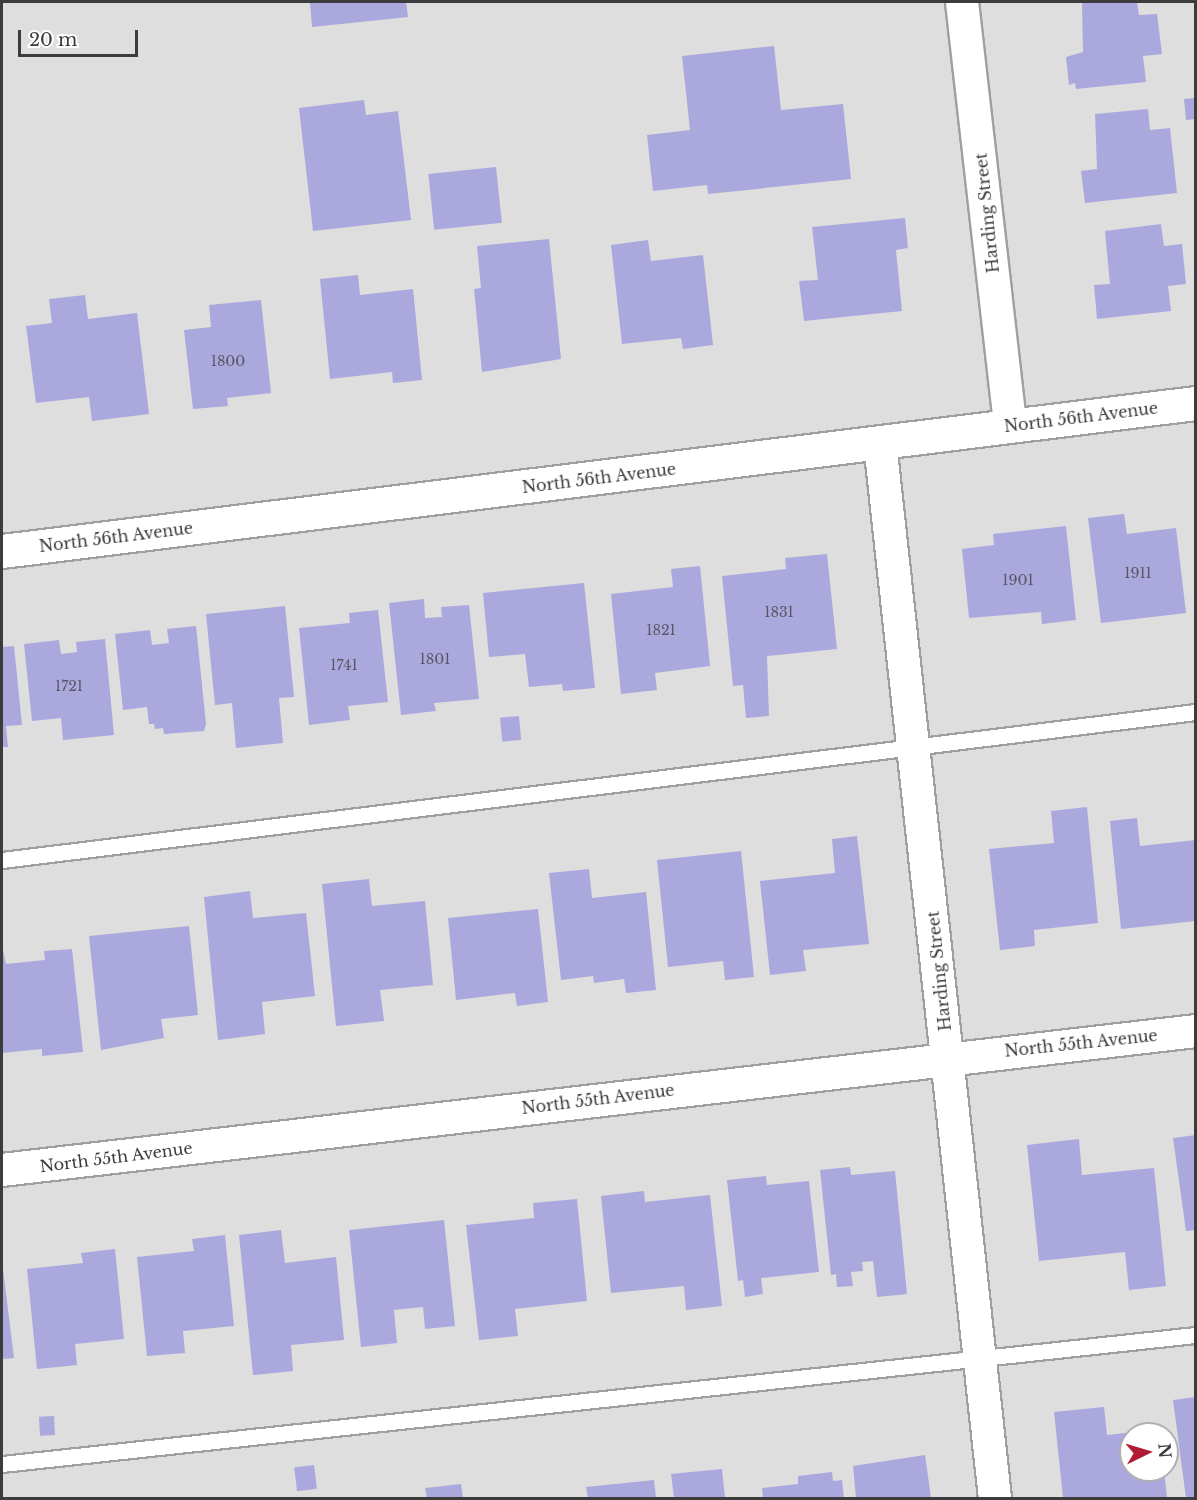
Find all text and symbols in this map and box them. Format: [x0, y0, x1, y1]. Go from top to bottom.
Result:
scale bar [21, 18, 141, 56]
text: 20 m [29, 29, 77, 51]
street label: Harding Street [971, 152, 1003, 274]
house number: 1800 [211, 353, 245, 369]
street label: North 56th Avenue [1003, 398, 1159, 436]
street label: North 56th Avenue [521, 459, 677, 497]
street label: North 56th Avenue [38, 518, 194, 556]
house number: 1911 [1124, 565, 1152, 581]
house number: 1901 [1002, 572, 1034, 588]
house number: 1831 [764, 604, 794, 620]
house number: 1821 [646, 622, 676, 638]
house number: 1801 [420, 651, 450, 667]
house number: 1741 [330, 657, 358, 673]
house number: 1721 [55, 678, 83, 694]
street label: Harding Street [923, 910, 955, 1032]
street label: North 55th Avenue [1003, 1025, 1159, 1061]
street label: North 55th Avenue [520, 1080, 676, 1118]
street label: North 55th Avenue [38, 1138, 194, 1176]
north arrow [1119, 1422, 1179, 1482]
text: N [1154, 1442, 1176, 1459]

